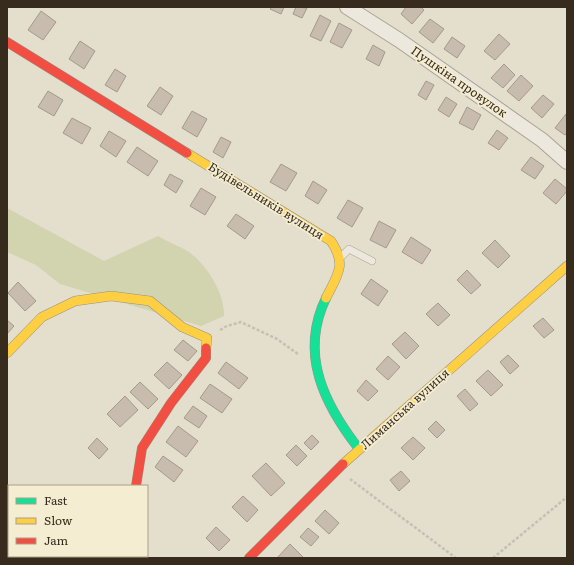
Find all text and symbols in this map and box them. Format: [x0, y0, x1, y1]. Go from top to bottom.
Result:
street label: Пушкіна провулок [408, 41, 511, 121]
street label: Будівельників вулиця [205, 157, 328, 243]
street label: Лиманська вулиця [356, 363, 453, 453]
legend [8, 485, 148, 557]
text: Fast [44, 491, 68, 509]
text: Slow [44, 511, 73, 529]
text: Jam [44, 531, 69, 549]

